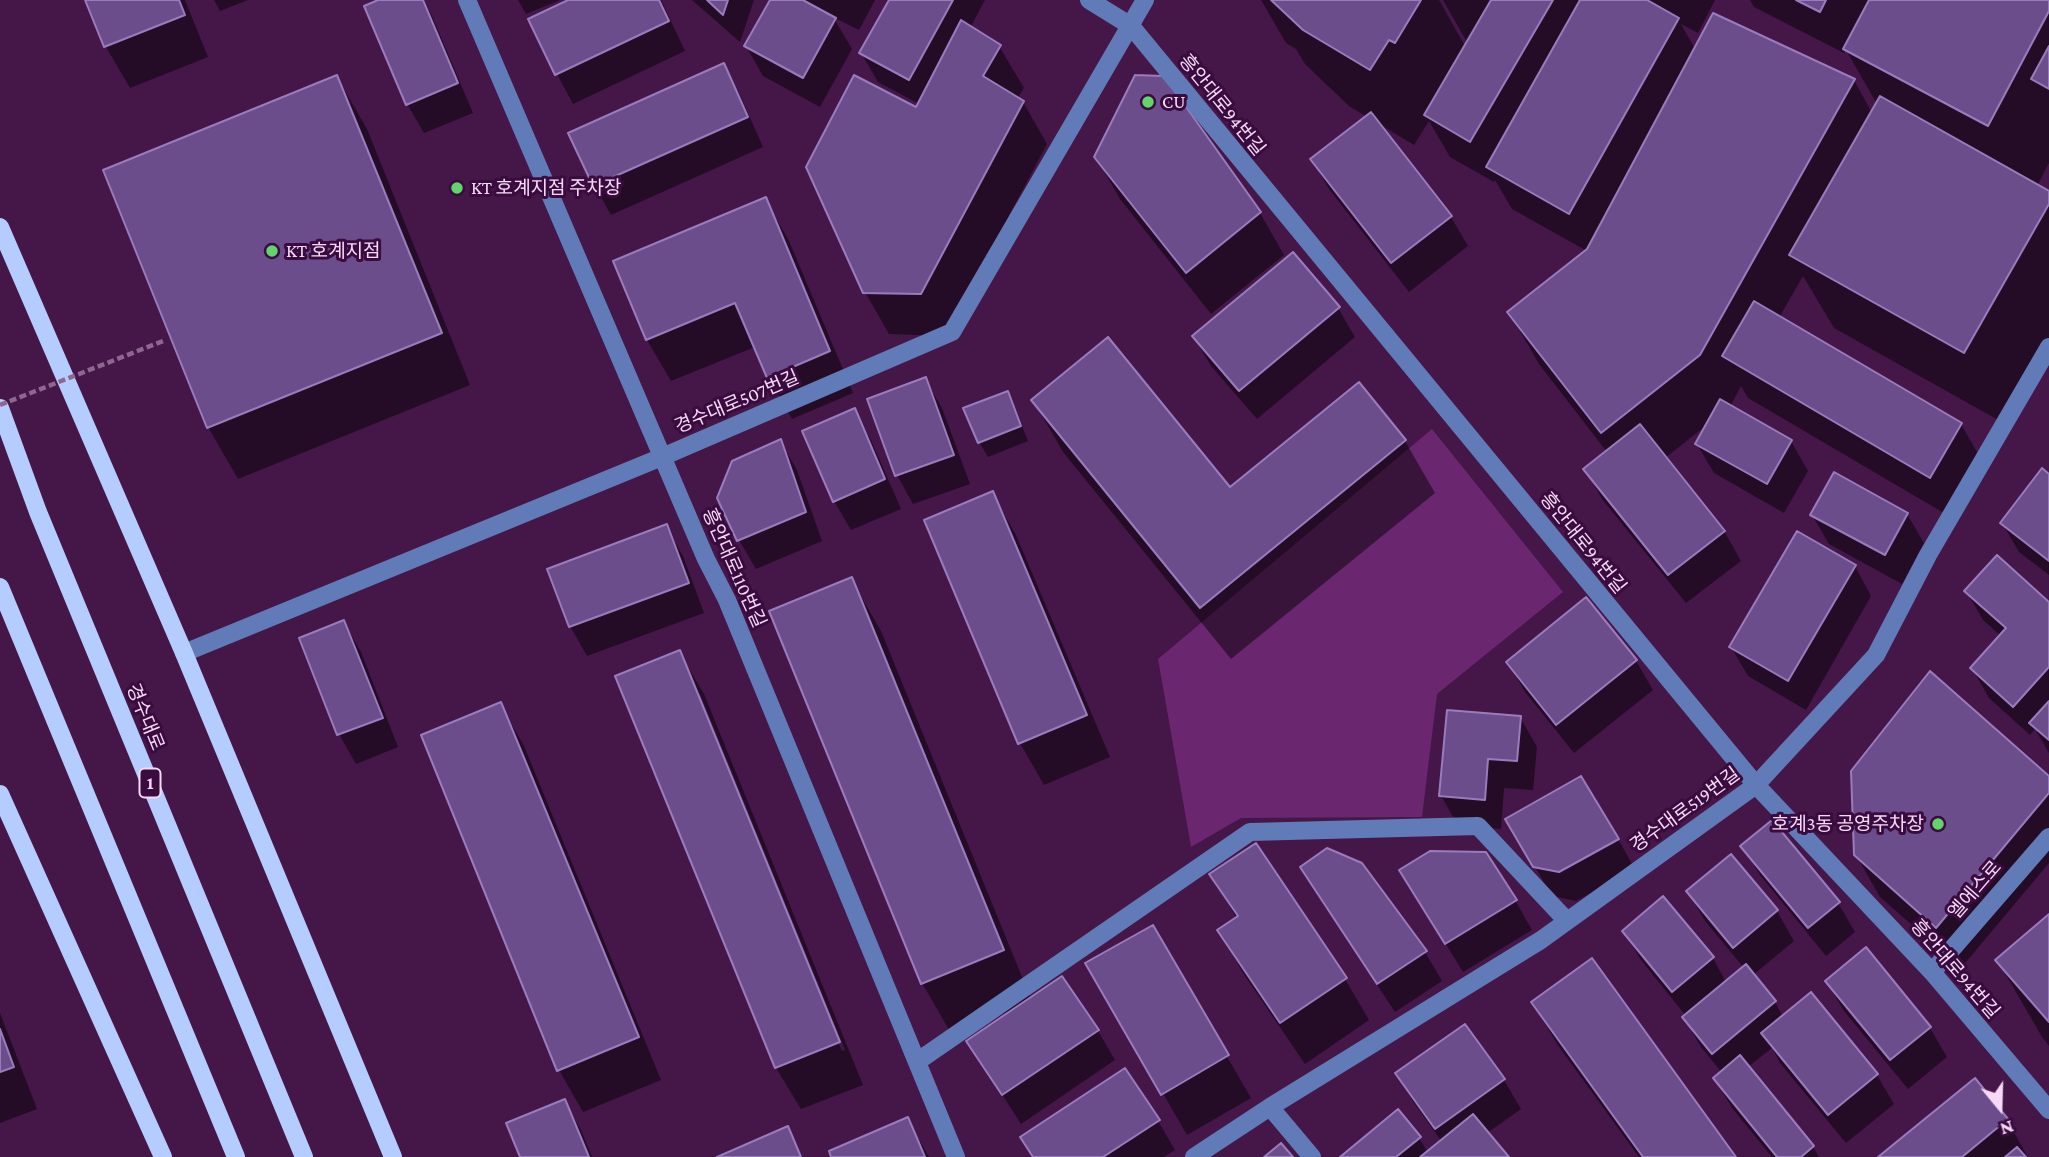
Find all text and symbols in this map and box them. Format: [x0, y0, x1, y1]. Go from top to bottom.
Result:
street label: 흥안대로94번길 [1174, 50, 1270, 160]
place label: CU [1162, 91, 1186, 113]
marker: CU [1140, 94, 1156, 110]
place label: KT 호계지점 주차장 [471, 177, 622, 199]
marker: KT 호계지점 주차장 [449, 180, 465, 196]
place label: KT 호계지점 [286, 240, 381, 262]
marker: KT 호계지점 [264, 243, 280, 259]
street label: 경수대로507번길 [671, 366, 803, 438]
street label: 흥안대로94번길 [1535, 488, 1631, 598]
street label: 흥안대로110번길 [698, 505, 770, 631]
street label: 경수대로 [121, 680, 169, 754]
street label: 경수대로519번길 [1626, 763, 1744, 857]
road number: 1 [140, 768, 160, 798]
place label: 호계3동 공영주차장 [1772, 813, 1924, 835]
marker: 호계3동 공영주차장 [1930, 816, 1946, 832]
street label: 엘에스로 [1943, 856, 2007, 924]
street label: 흥안대로94번길 [1906, 915, 2004, 1023]
north arrow [1965, 1073, 2035, 1143]
text: N [1997, 1116, 2017, 1140]

